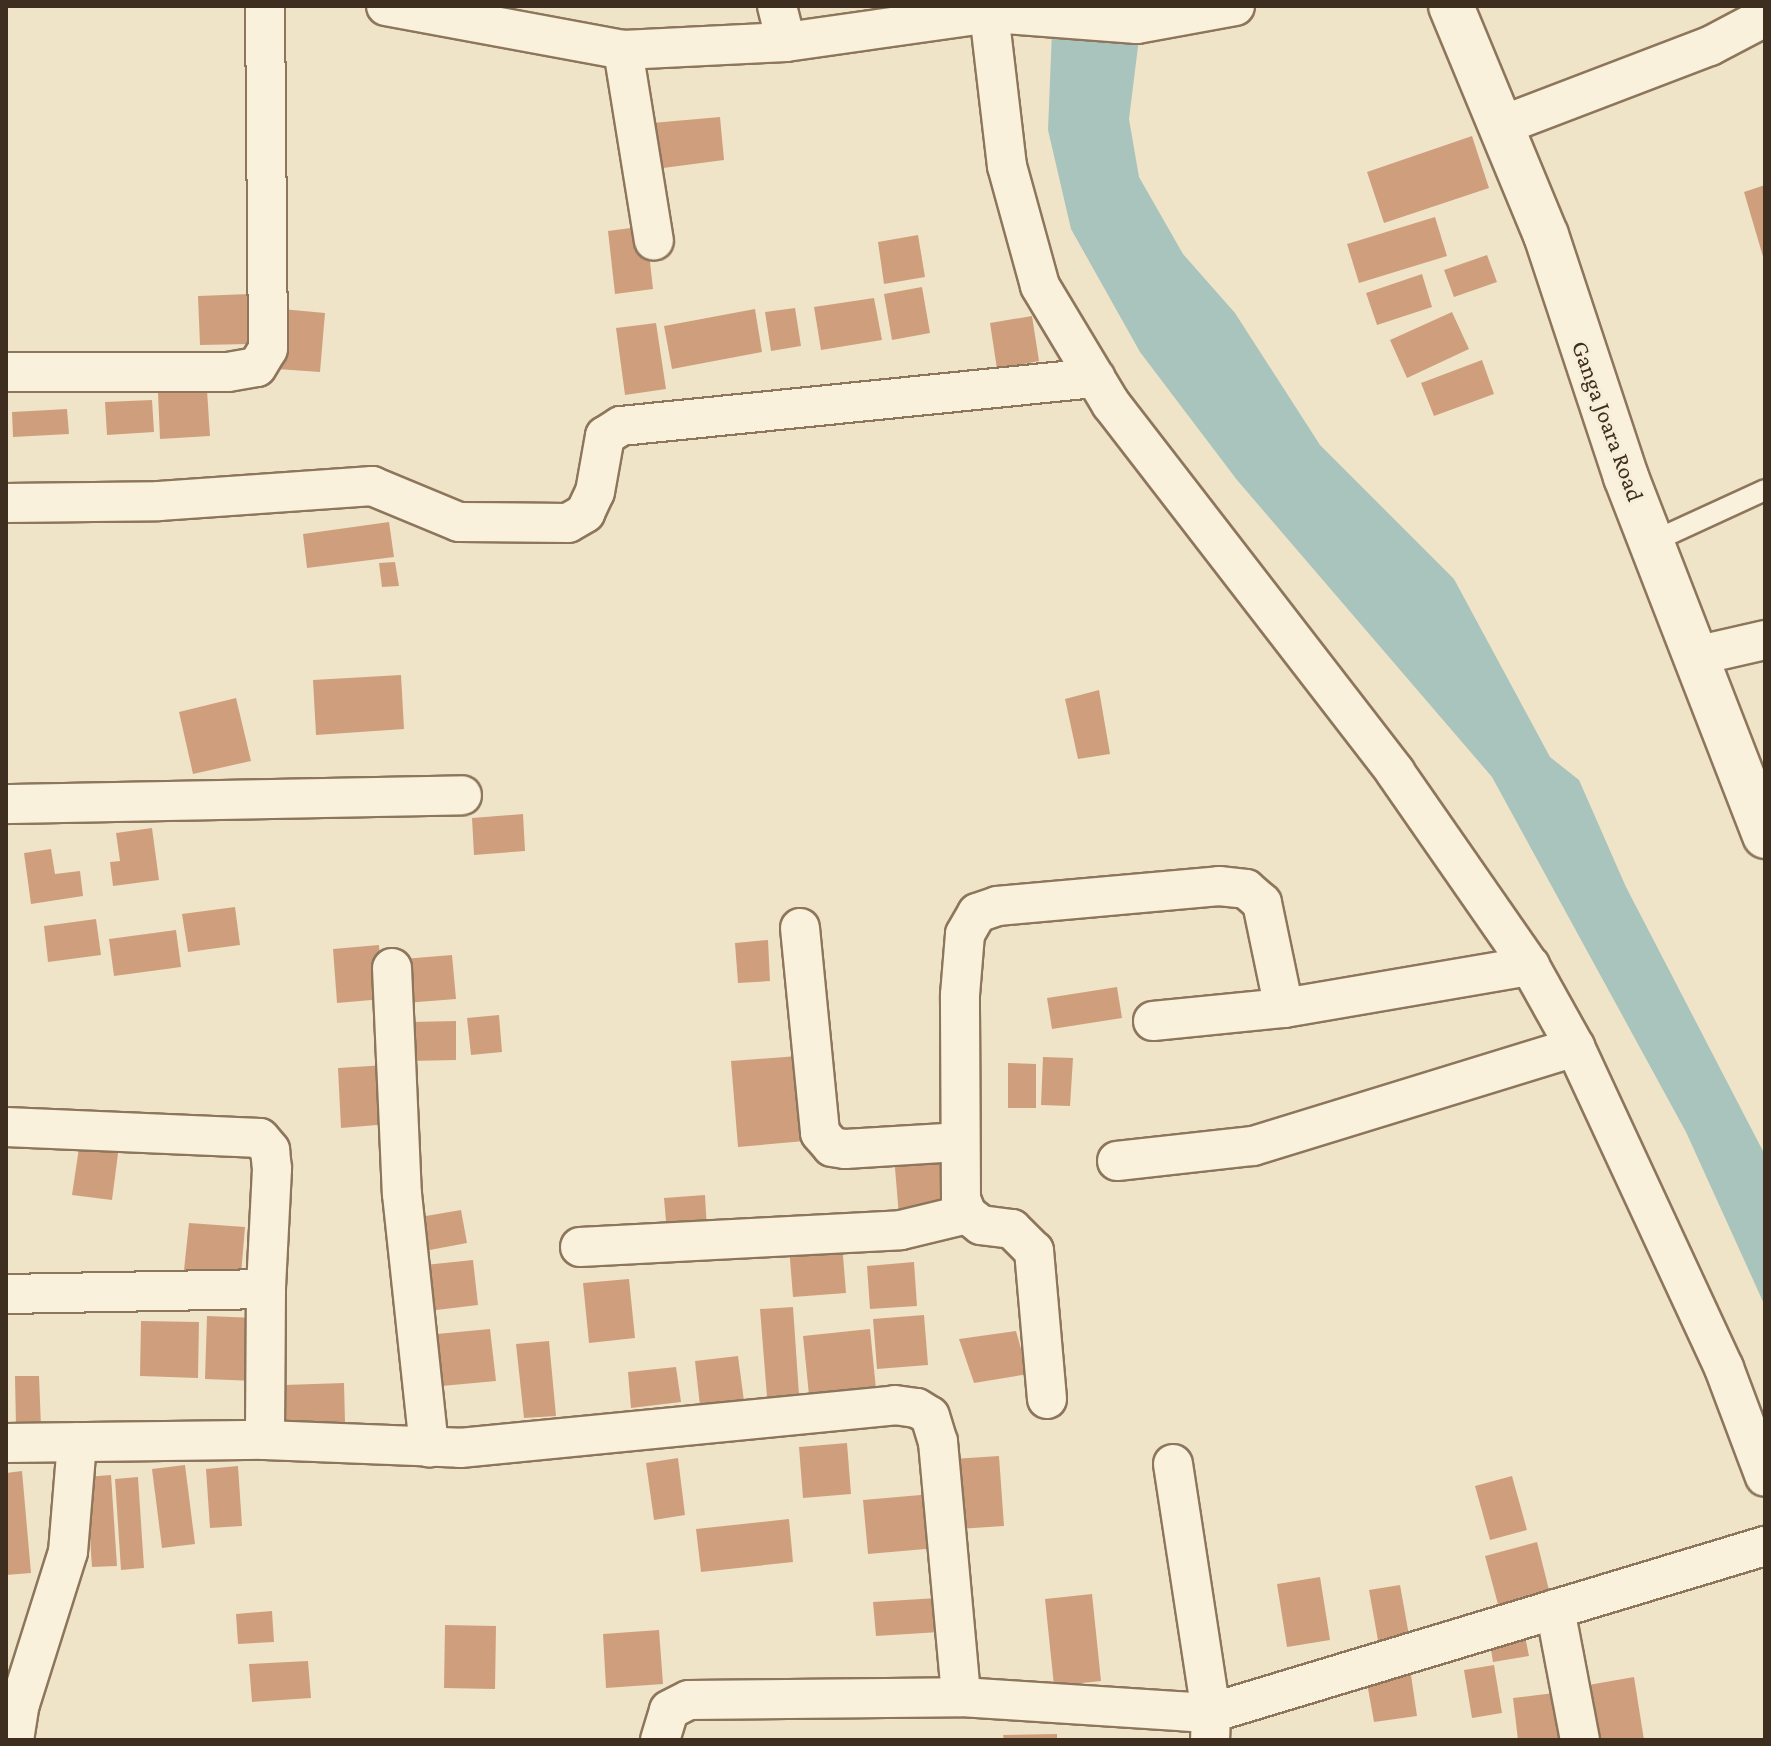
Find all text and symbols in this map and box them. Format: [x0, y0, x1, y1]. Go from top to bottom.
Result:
street label: Ganga Joara Road [1566, 337, 1650, 505]

